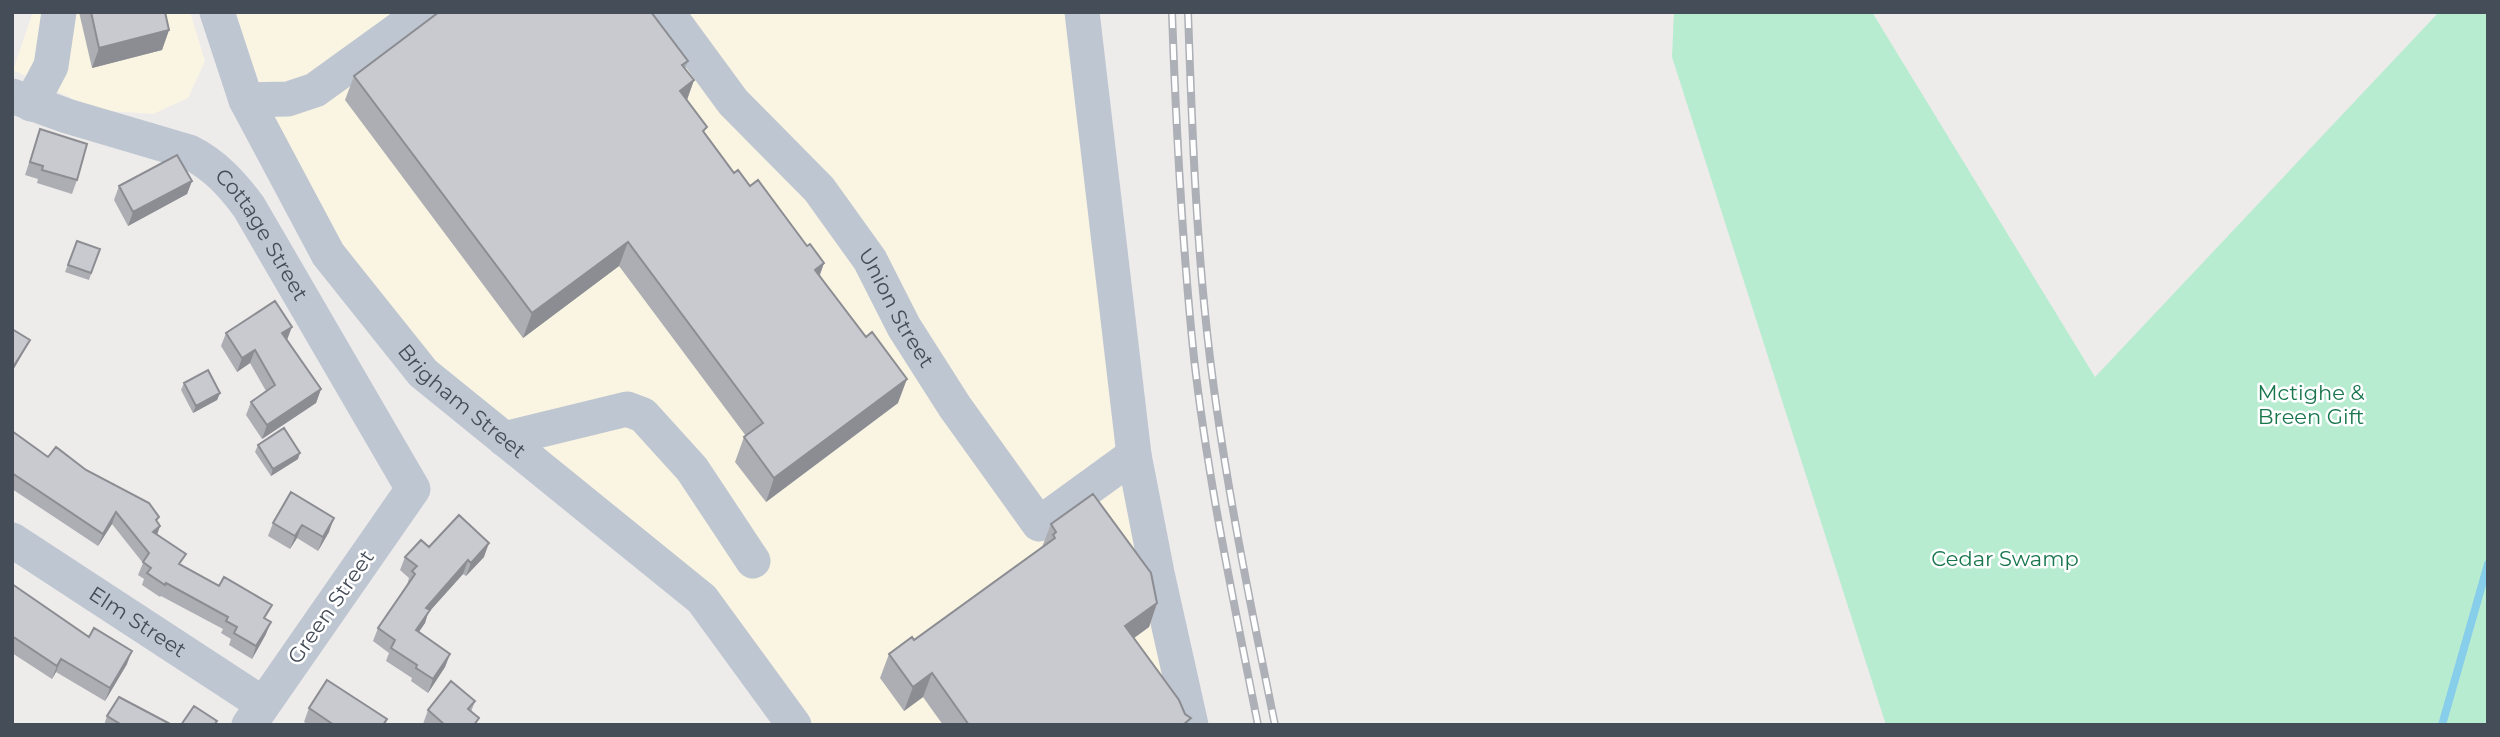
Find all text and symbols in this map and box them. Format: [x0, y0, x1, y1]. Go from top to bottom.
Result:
street label: Cottage Street [210, 163, 314, 305]
street label: Union Street [853, 243, 940, 372]
street label: Brigham Street [393, 339, 531, 463]
park label: Mctighe & Breen Gift [2258, 380, 2365, 429]
street label: Green Street [282, 545, 379, 668]
park label: Cedar Swamp [1931, 546, 2079, 571]
street label: Elm Street [85, 581, 191, 662]

